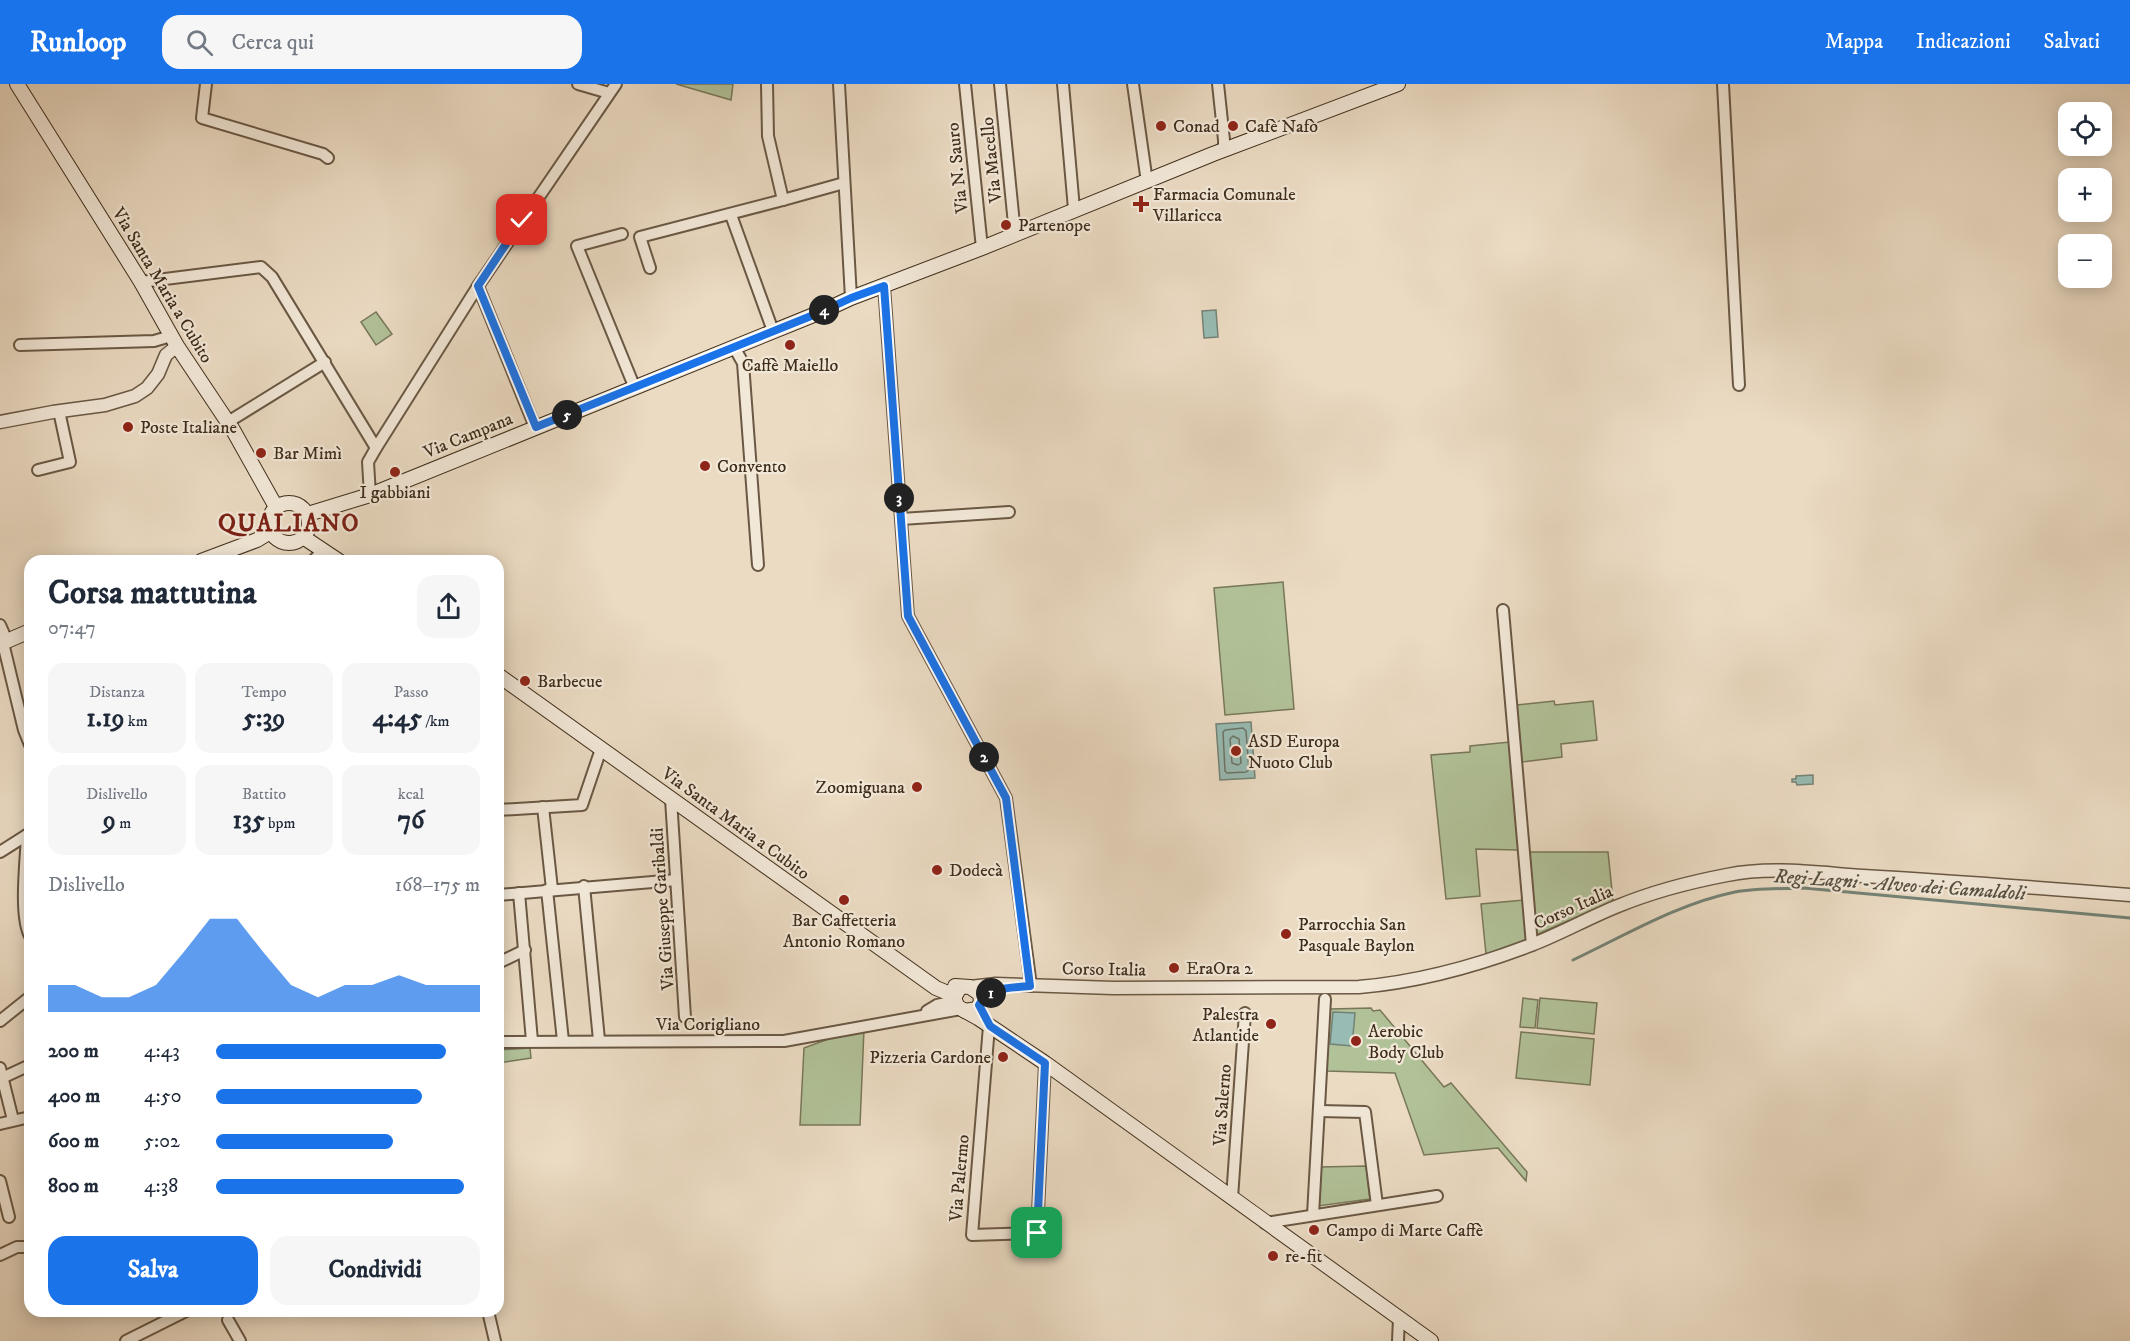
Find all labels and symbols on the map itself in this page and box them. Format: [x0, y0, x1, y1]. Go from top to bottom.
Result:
street label: Via Macello [977, 116, 1008, 205]
place label: Conad [1173, 116, 1220, 138]
place label: Cafè Nafò [1245, 116, 1318, 138]
marker: Conad [1154, 119, 1168, 133]
marker: Cafè Nafò [1226, 119, 1240, 133]
street label: Via N. Sauro [942, 121, 974, 215]
place label: Farmacia Comunale Villaricca [1152, 184, 1296, 227]
pin [496, 194, 547, 245]
marker: Farmacia Comunale Villaricca [1134, 197, 1148, 211]
street label: Via Santa Maria a Cubito [106, 203, 217, 368]
place label: Partenope [1018, 215, 1091, 237]
marker: Partenope [999, 218, 1013, 232]
pin: 4 [809, 295, 839, 325]
marker: Caffè Maiello [783, 338, 797, 352]
place label: Caffè Maiello [742, 355, 839, 377]
pin: 5 [552, 400, 582, 430]
street label: Via Campana [420, 408, 517, 464]
place label: Poste Italiane [140, 417, 237, 439]
marker: Poste Italiane [121, 420, 135, 434]
place label: Bar Mimì [273, 443, 342, 465]
marker: Bar Mimì [254, 446, 268, 460]
place label: Convento [717, 456, 786, 478]
marker: Convento [698, 459, 712, 473]
marker: I gabbiani [388, 465, 402, 479]
place label: I gabbiani [360, 482, 430, 504]
pin: 3 [884, 483, 914, 513]
district label: QUALIANO [218, 509, 360, 539]
place label: Barbecue [537, 671, 603, 693]
marker: Barbecue [518, 674, 532, 688]
place label: ASD Europa Nuoto Club [1248, 731, 1340, 774]
pin: 2 [969, 742, 999, 772]
marker: ASD Europa Nuoto Club [1229, 744, 1243, 758]
street label: Via Santa Maria a Cubito [656, 762, 814, 885]
place label: Zoomiguana [816, 777, 905, 799]
marker: Zoomiguana [910, 780, 924, 794]
street label: Via Giuseppe Garibaldi [646, 827, 680, 992]
place label: Dodecà [949, 860, 1003, 882]
marker: Dodecà [930, 863, 944, 877]
water label: Regi Lagni - Alveo dei Camaldoli [1772, 864, 2028, 907]
street label: Corso Italia [1530, 881, 1617, 935]
marker: Bar Caffetteria Antonio Romano [837, 893, 851, 907]
place label: Bar Caffetteria Antonio Romano [783, 910, 905, 953]
place label: Parrocchia San Pasquale Baylon [1298, 914, 1415, 957]
marker: Parrocchia San Pasquale Baylon [1279, 927, 1293, 941]
street label: Corso Italia [1062, 958, 1147, 982]
place label: EraOra 2 [1186, 958, 1253, 980]
marker: EraOra 2 [1167, 961, 1181, 975]
pin: 1 [976, 978, 1006, 1008]
place label: Palestra Atlantide [1193, 1004, 1259, 1047]
street label: Via Corigliano [655, 1014, 760, 1036]
marker: Palestra Atlantide [1264, 1017, 1278, 1031]
place label: Aerobic Body Club [1368, 1021, 1444, 1064]
marker: Aerobic Body Club [1349, 1034, 1363, 1048]
place label: Pizzeria Cardone [869, 1047, 991, 1069]
marker: Pizzeria Cardone [996, 1050, 1010, 1064]
street label: Via Salerno [1209, 1063, 1237, 1148]
street label: Via Palermo [945, 1133, 975, 1223]
pin [1011, 1207, 1062, 1258]
place label: Campo di Marte Caffè [1326, 1220, 1483, 1242]
marker: Campo di Marte Caffè [1307, 1223, 1321, 1237]
place label: re-fit [1285, 1246, 1323, 1268]
marker: re-fit [1266, 1249, 1280, 1263]

